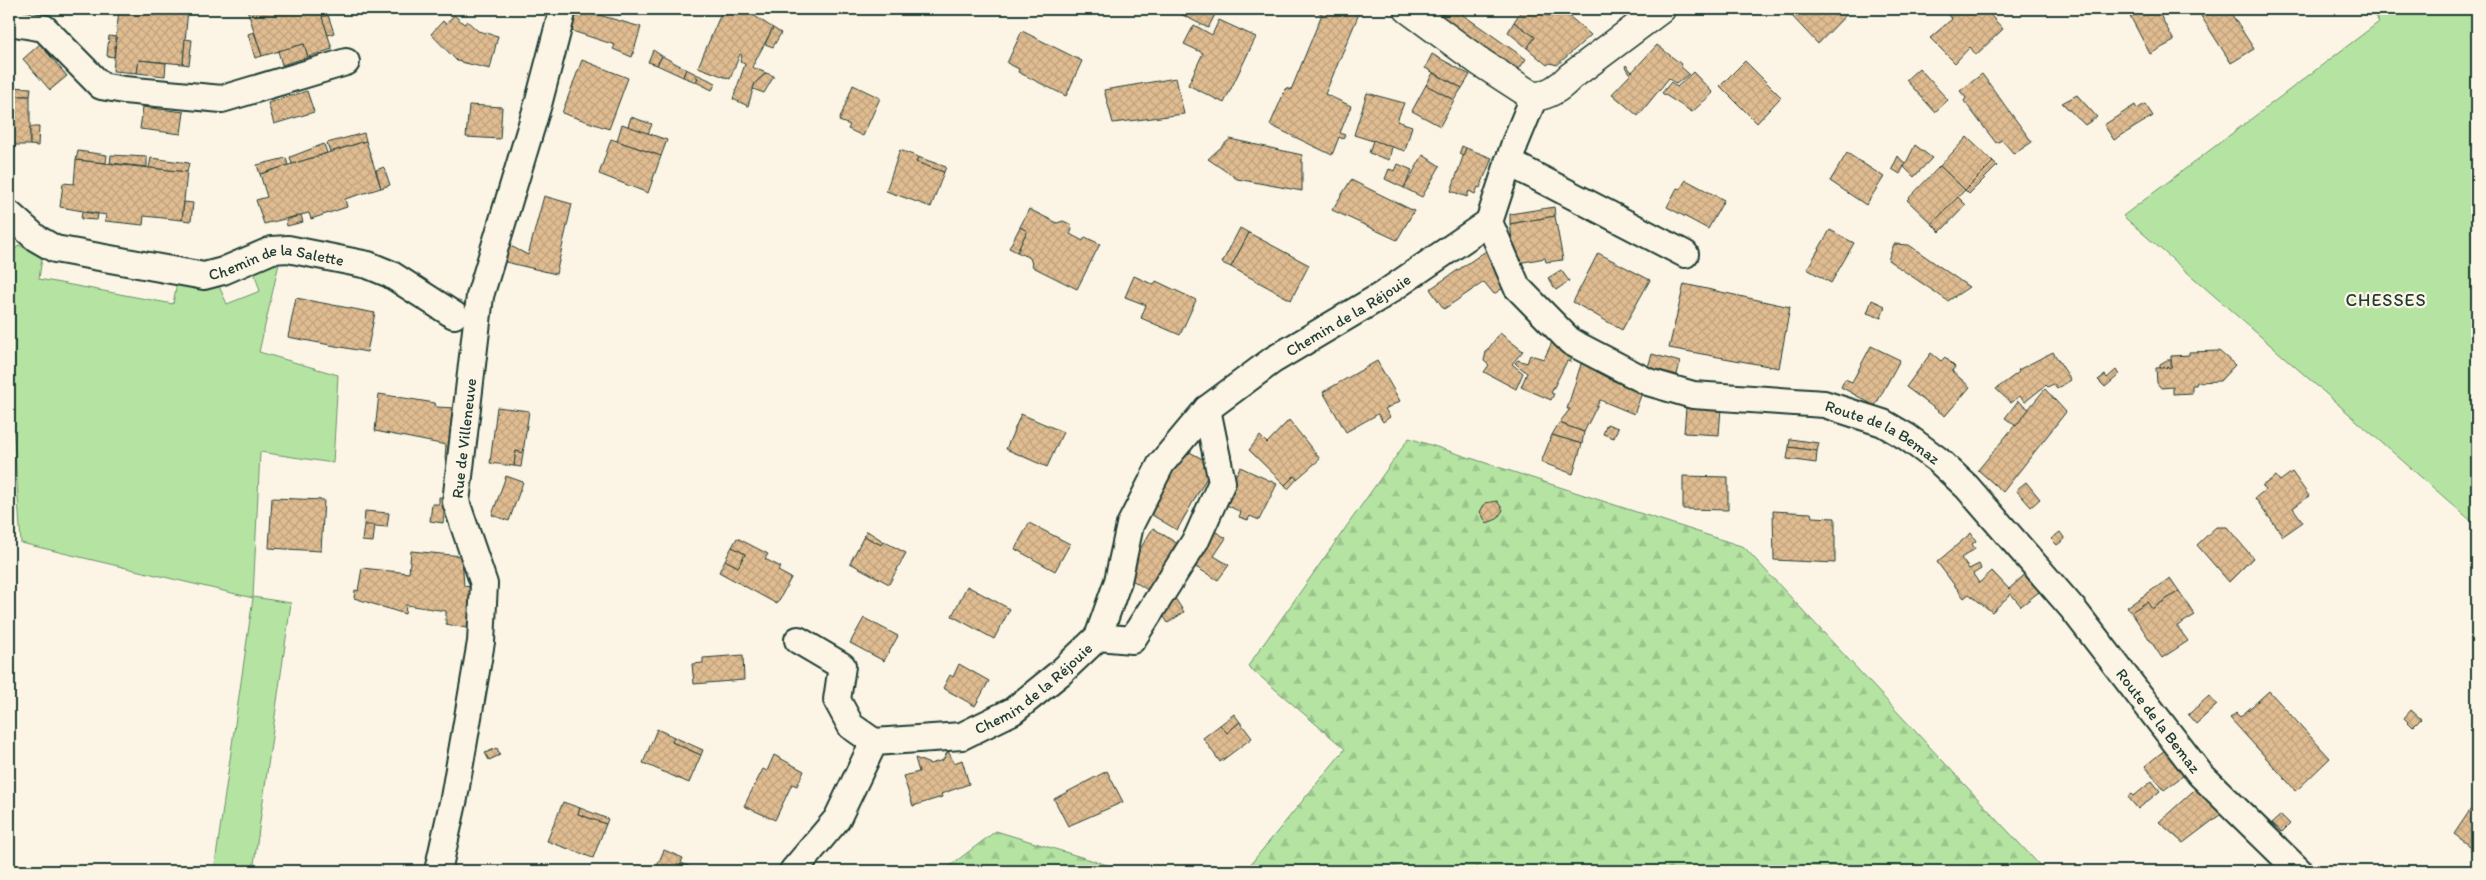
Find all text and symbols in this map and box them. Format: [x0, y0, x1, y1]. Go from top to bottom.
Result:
street label: Chemin de la Salette [206, 239, 346, 284]
street label: Chemin de la Réjouie [1282, 269, 1414, 360]
district label: CHESSES [2345, 289, 2427, 311]
street label: Rue de Villeneuve [447, 377, 480, 499]
street label: Route de la Bemaz [1823, 396, 1945, 468]
street label: Chemin de la Réjouie [971, 638, 1096, 738]
street label: Route de la Bemaz [2113, 664, 2205, 777]

